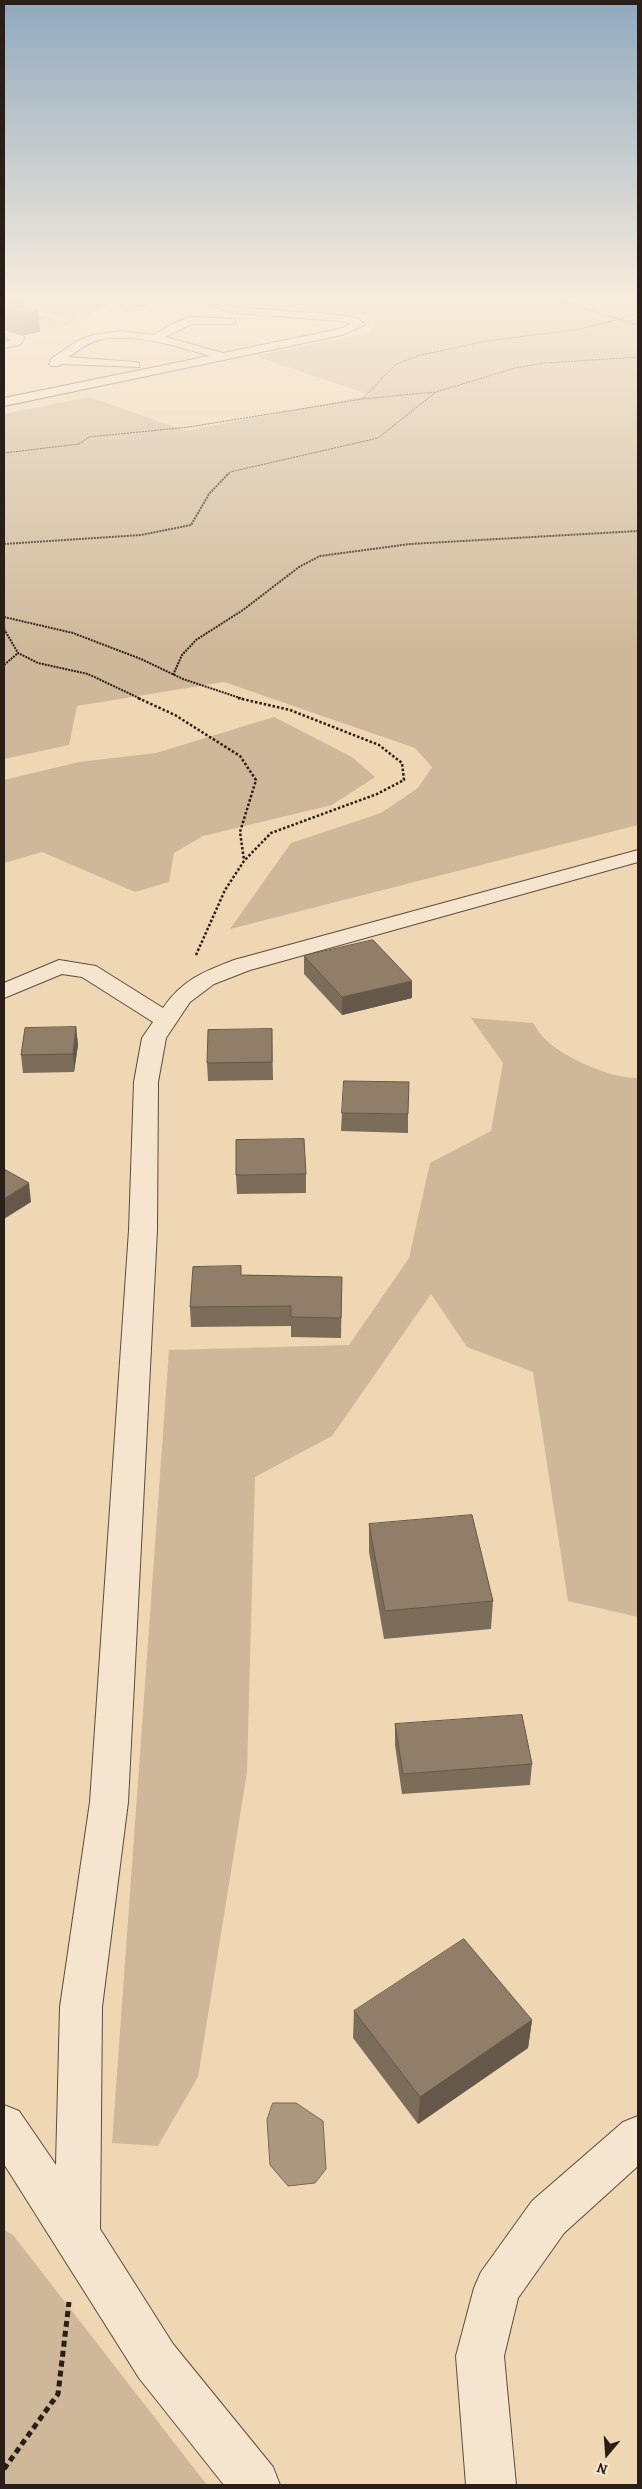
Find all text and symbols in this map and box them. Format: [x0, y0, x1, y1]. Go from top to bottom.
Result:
north arrow [582, 2429, 632, 2479]
text: N [594, 2458, 610, 2479]

